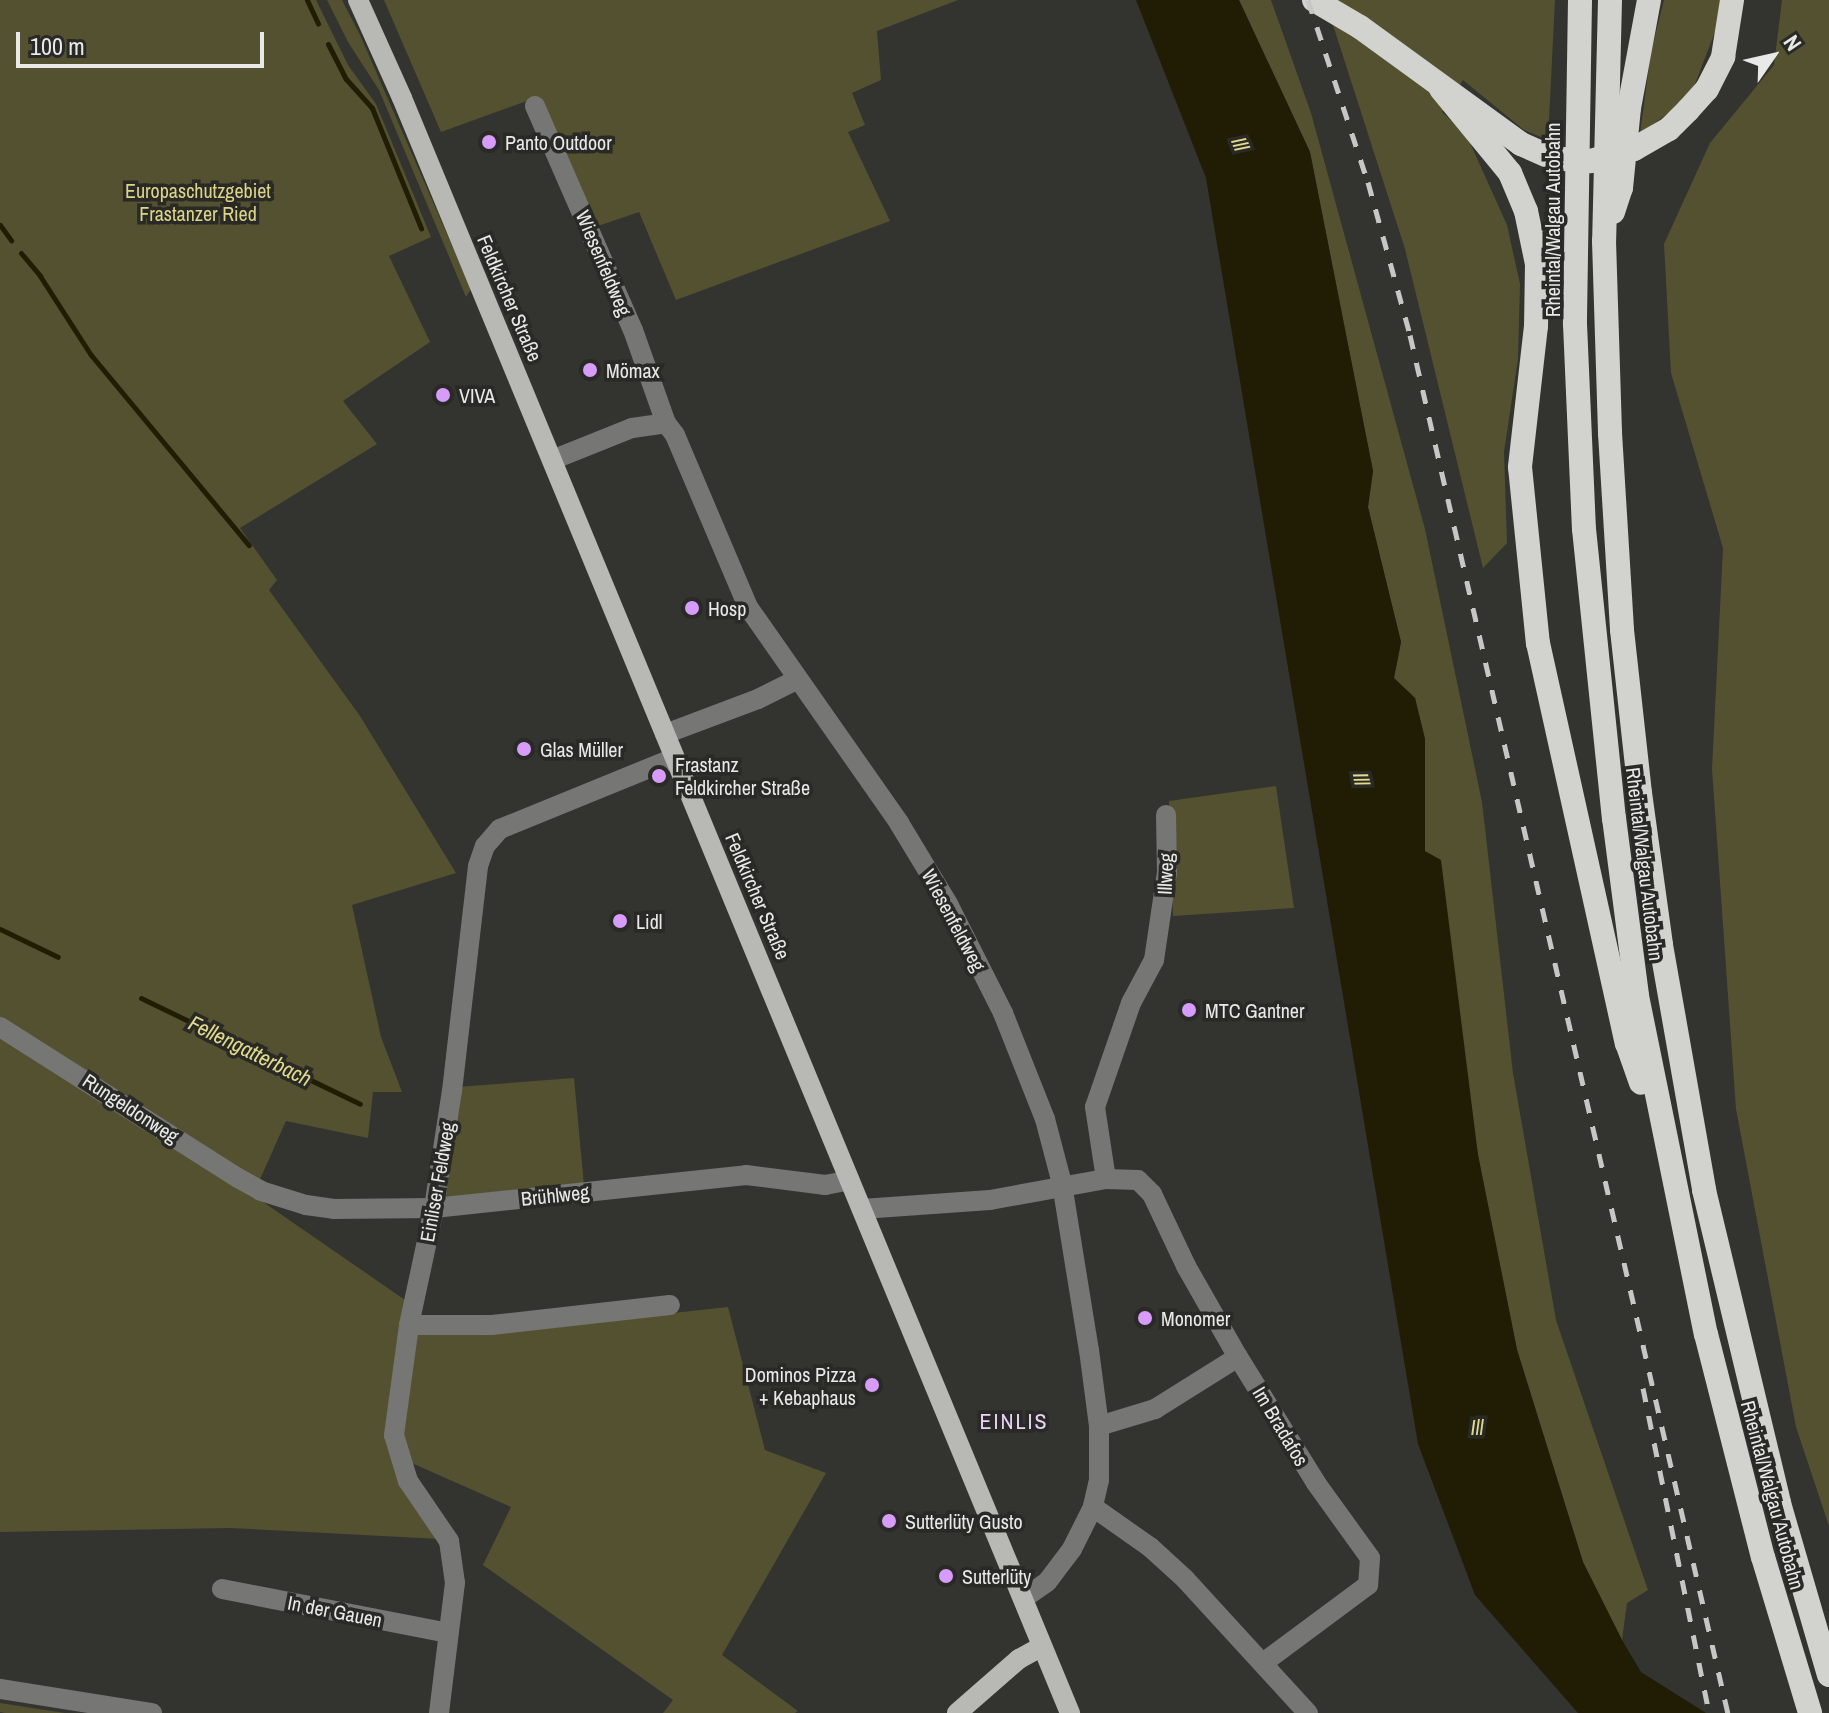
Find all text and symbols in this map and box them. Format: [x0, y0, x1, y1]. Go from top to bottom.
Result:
scale bar [20, 16, 268, 66]
north arrow [1733, 16, 1813, 96]
text: N [1777, 29, 1809, 56]
text: 100 m [30, 30, 85, 62]
street label: Rheintal/Walgau Autobahn [1540, 122, 1564, 318]
place label: Panto Outdoor [505, 130, 612, 154]
marker: Panto Outdoor [480, 133, 498, 151]
water label: Ill [1225, 133, 1255, 155]
park label: Europaschutzgebiet Frastanzer Ried [125, 179, 271, 226]
street label: Wiesenfeldweg [571, 207, 637, 319]
street label: Feldkircher Straße [473, 231, 547, 365]
place label: Mömax [606, 358, 660, 382]
marker: Mömax [581, 361, 599, 379]
place label: VIVA [459, 383, 495, 407]
marker: VIVA [434, 386, 452, 404]
place label: Hosp [708, 596, 746, 620]
marker: Hosp [683, 599, 701, 617]
place label: Glas Müller [540, 737, 623, 761]
marker: Glas Müller [515, 740, 533, 758]
place label: Frastanz Feldkircher Straße [675, 752, 810, 799]
street label: Rheintal/Walgau Autobahn [1621, 766, 1669, 962]
marker: Frastanz Feldkircher Straße [650, 767, 668, 785]
water label: Ill [1347, 771, 1375, 787]
street label: Feldkircher Straße [721, 829, 795, 963]
street label: Illweg [1152, 852, 1178, 896]
street label: Wiesenfeldweg [917, 865, 991, 975]
place label: Lidl [636, 909, 662, 933]
marker: Lidl [611, 912, 629, 930]
place label: MTC Gantner [1205, 998, 1304, 1022]
marker: MTC Gantner [1180, 1001, 1198, 1019]
water label: Fellengatterbach [184, 1010, 316, 1092]
street label: Rungeldonweg [79, 1068, 183, 1148]
street label: Einliser Feldweg [415, 1120, 459, 1244]
street label: Brühlweg [520, 1179, 590, 1211]
place label: Monomer [1161, 1306, 1230, 1330]
marker: Monomer [1136, 1309, 1154, 1327]
place label: Dominos Pizza + Kebaphaus [745, 1362, 856, 1409]
marker: Dominos Pizza + Kebaphaus [863, 1376, 881, 1394]
street label: Im Bradafos [1248, 1382, 1314, 1470]
street label: Rheintal/Walgau Autobahn [1736, 1398, 1810, 1592]
district label: EINLIS [979, 1409, 1049, 1435]
water label: Ill [1470, 1415, 1484, 1441]
place label: Sutterlüty Gusto [905, 1509, 1023, 1533]
marker: Sutterlüty Gusto [880, 1512, 898, 1530]
place label: Sutterlüty [962, 1564, 1031, 1588]
marker: Sutterlüty [937, 1567, 955, 1585]
street label: In der Gauen [286, 1590, 384, 1632]

